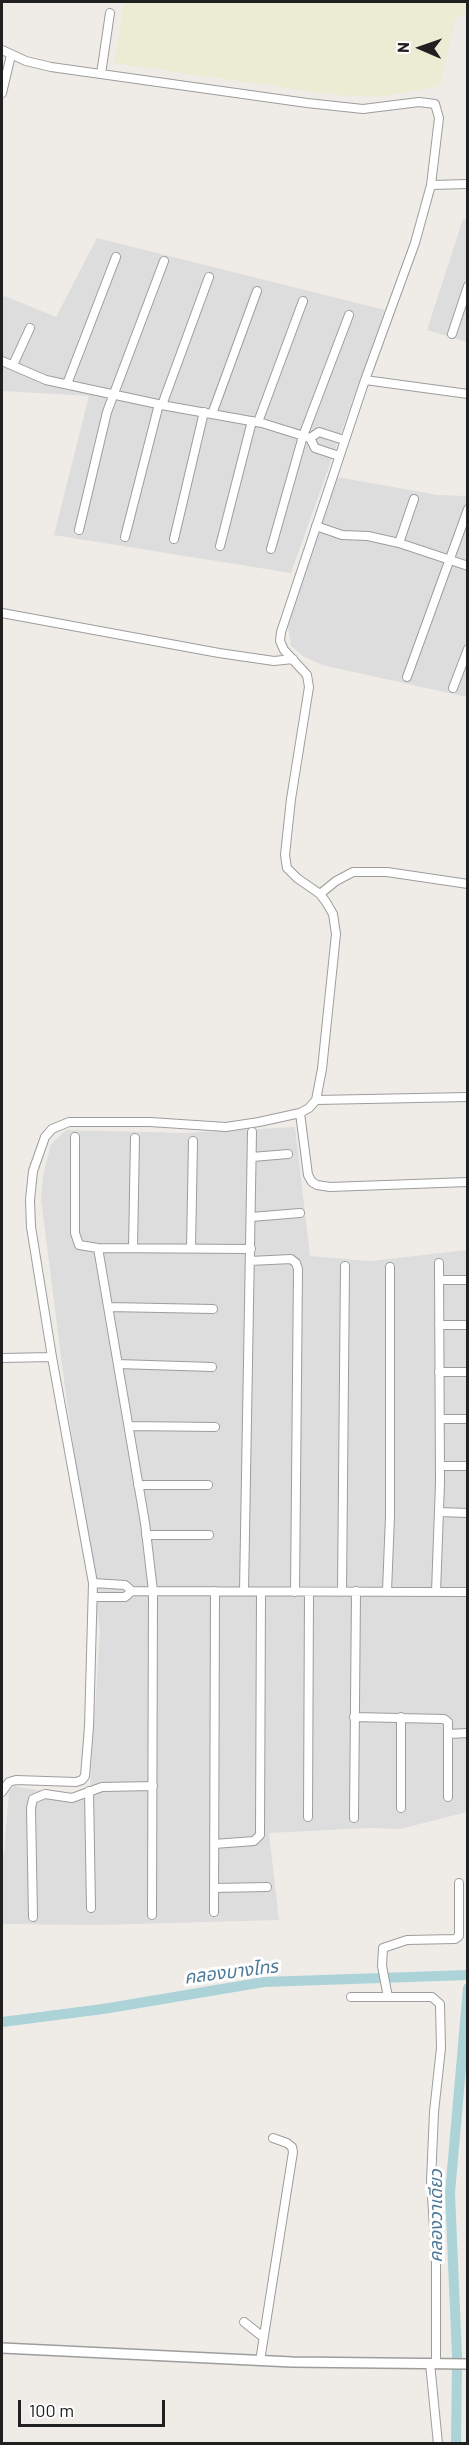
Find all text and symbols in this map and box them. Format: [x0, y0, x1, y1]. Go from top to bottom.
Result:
north arrow [391, 18, 451, 78]
text: N [393, 42, 412, 53]
water label: คลองบางไทร [183, 1956, 279, 1988]
water label: คลองวาเดียว [425, 2169, 447, 2263]
scale bar [21, 2388, 168, 2426]
text: 100 m [29, 2399, 74, 2421]

